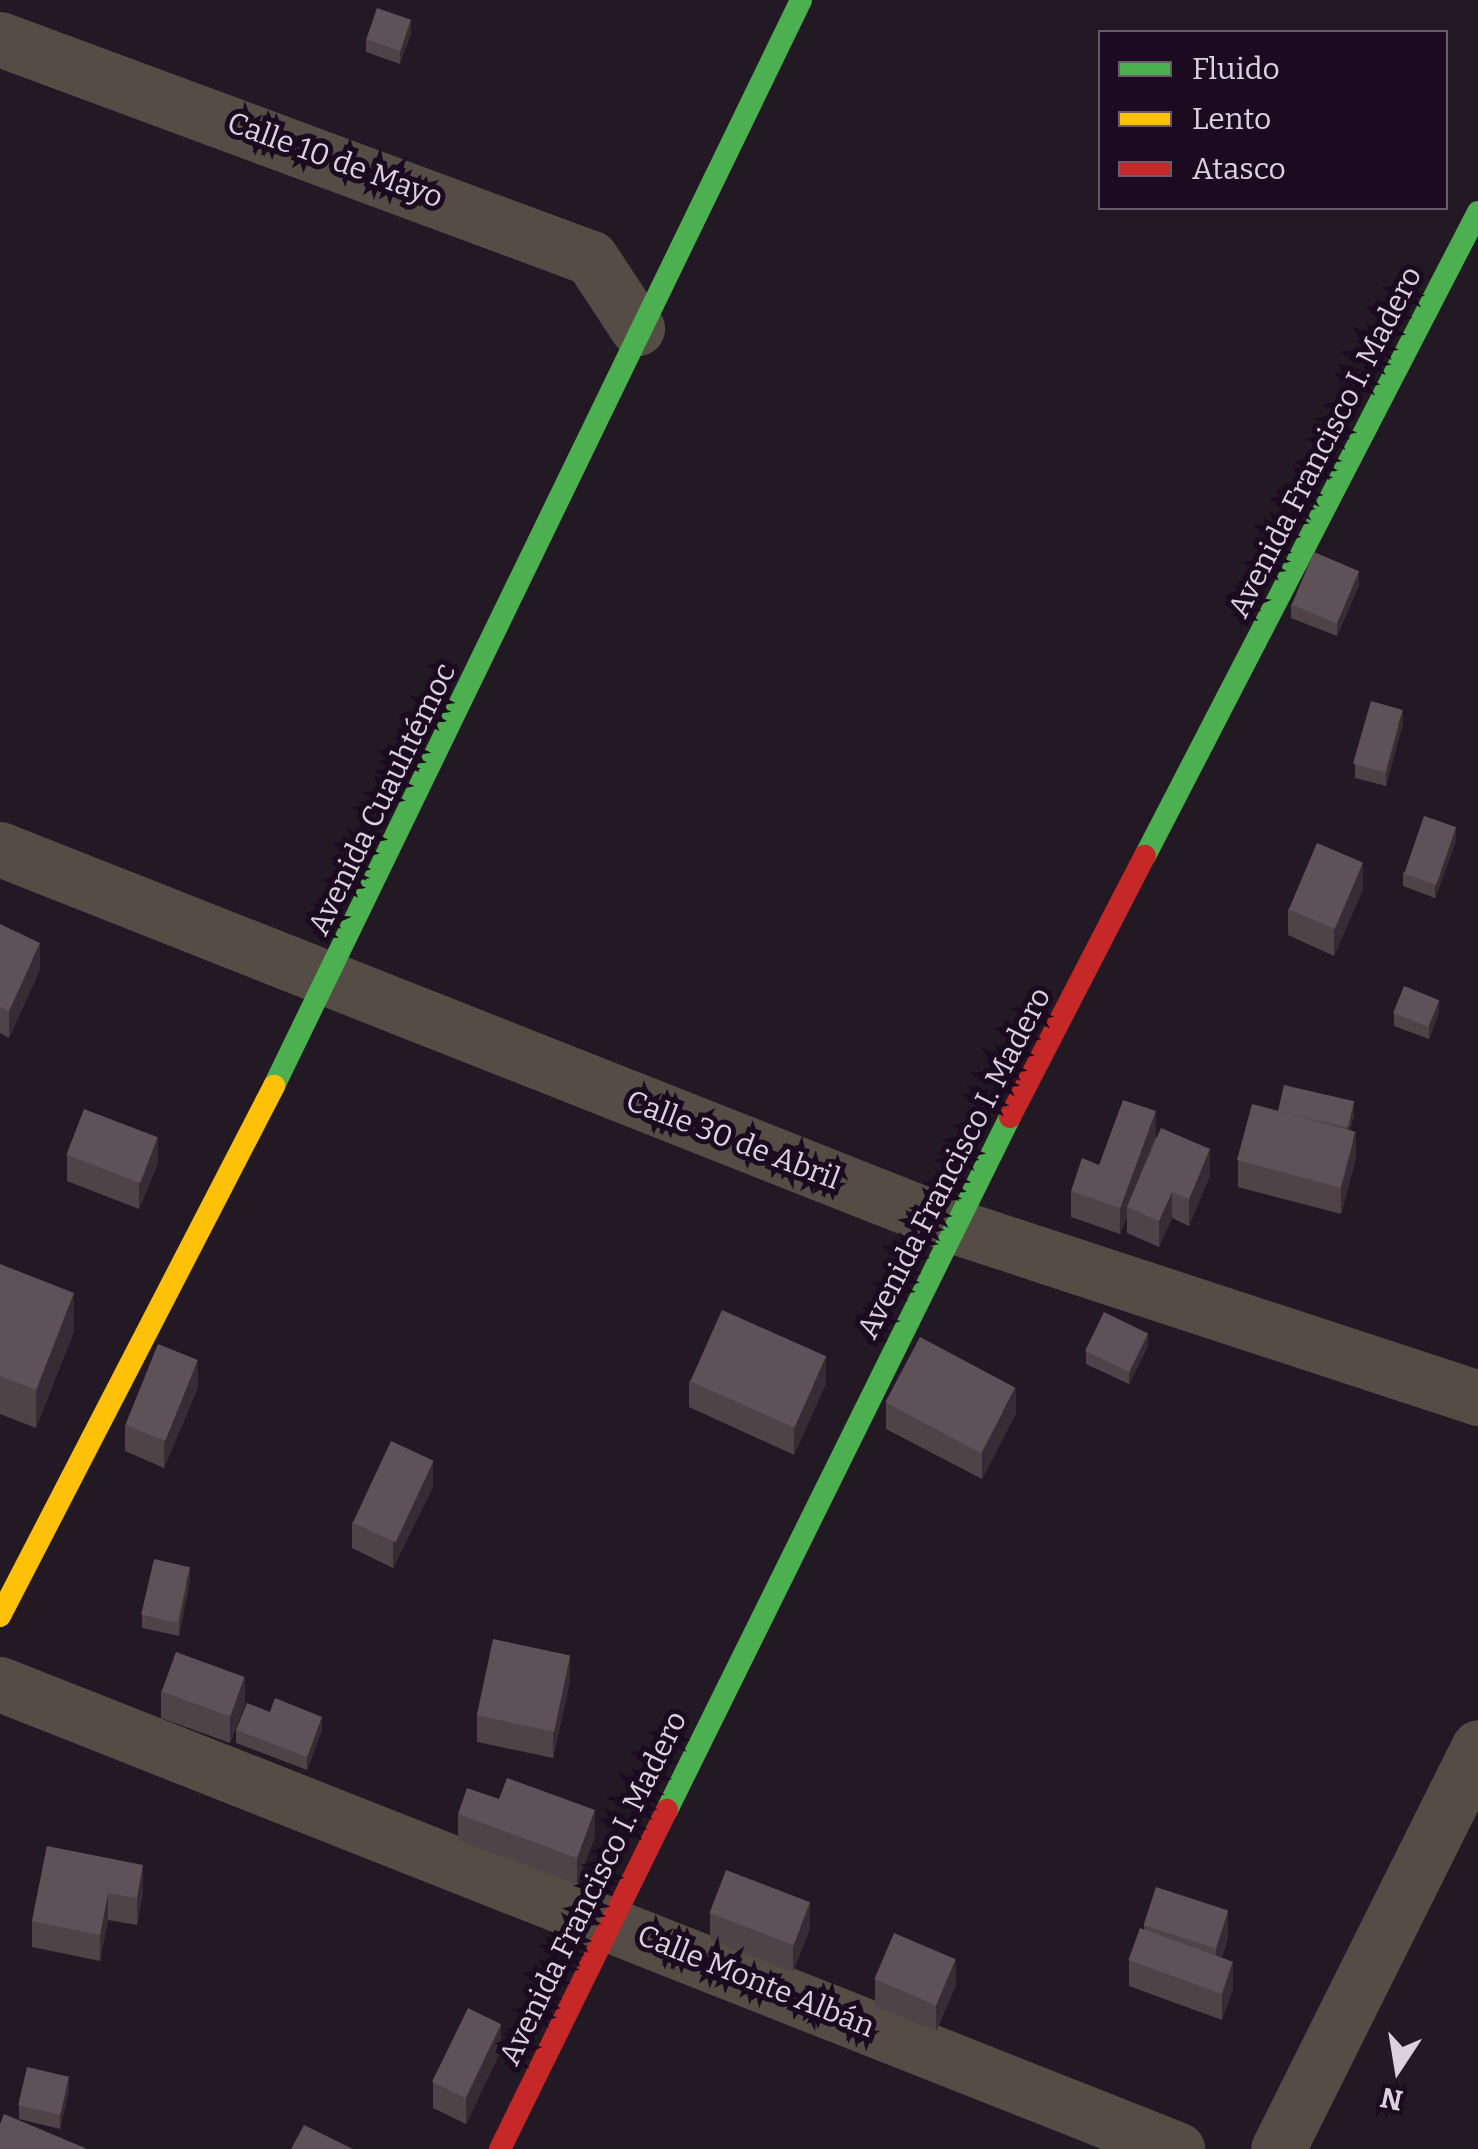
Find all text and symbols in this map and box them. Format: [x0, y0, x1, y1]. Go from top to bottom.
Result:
legend [1098, 30, 1448, 210]
text: Fluido [1192, 51, 1280, 87]
text: Lento [1192, 101, 1271, 137]
street label: Calle 10 de Mayo [222, 104, 448, 216]
text: Atasco [1192, 151, 1286, 187]
street label: Avenida Francisco I. Madero [1221, 260, 1429, 624]
street label: Avenida Cuauhtémoc [300, 657, 464, 941]
street label: Avenida Francisco I. Madero [850, 981, 1058, 1345]
street label: Calle 30 de Abril [621, 1083, 845, 1197]
street label: Avenida Francisco I. Madero [492, 1705, 694, 2071]
street label: Calle Monte Albán [632, 1917, 880, 2045]
north arrow [1348, 2019, 1448, 2119]
text: N [1378, 2080, 1406, 2117]

